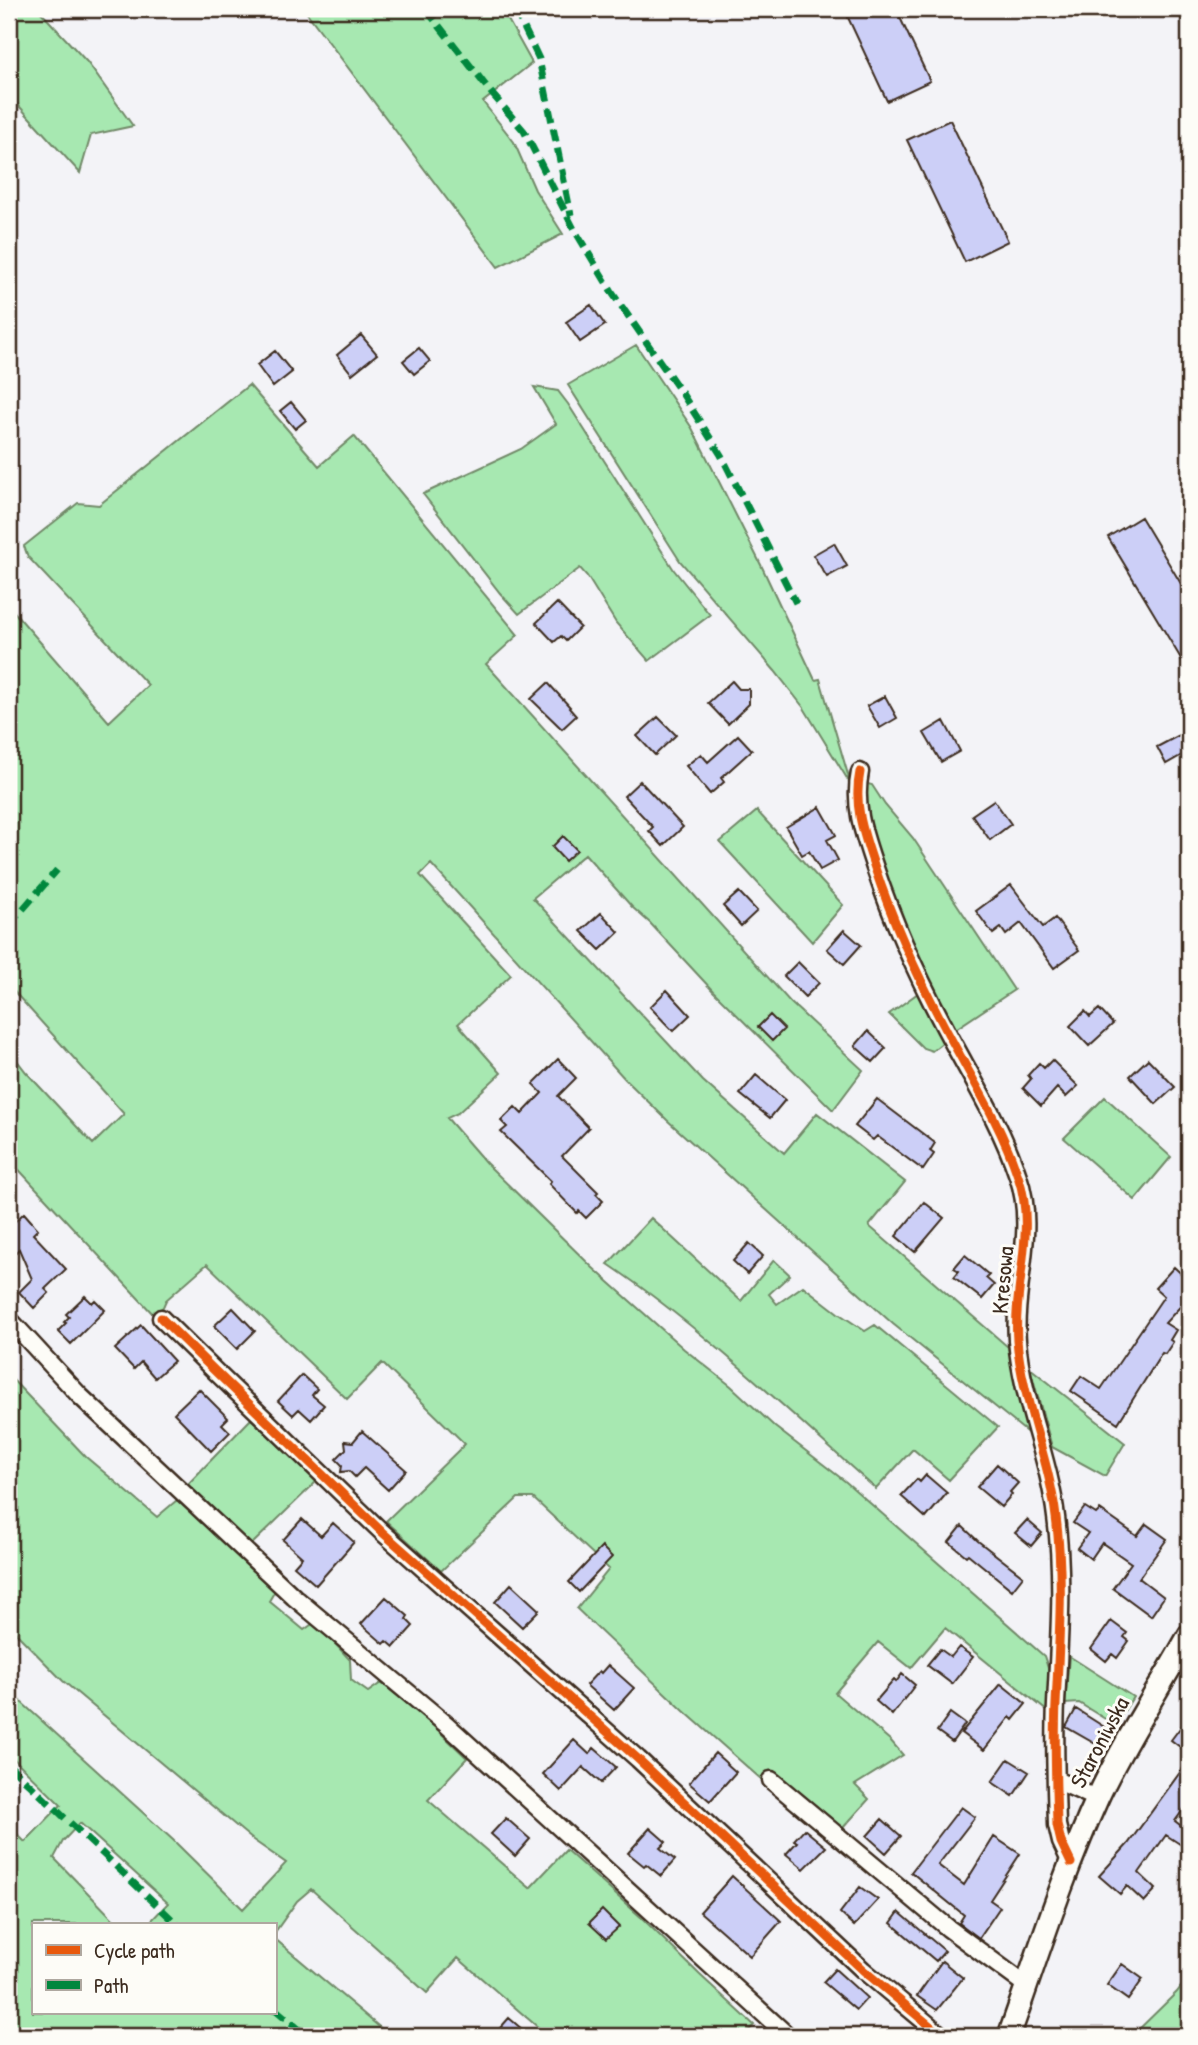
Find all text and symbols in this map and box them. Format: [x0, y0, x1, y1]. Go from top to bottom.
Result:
street label: Kresowa [984, 1245, 1020, 1315]
street label: Staroniwska [1062, 1691, 1136, 1793]
legend [32, 1923, 276, 2014]
text: Cycle path [94, 1936, 175, 1965]
text: Path [94, 1971, 129, 2000]

